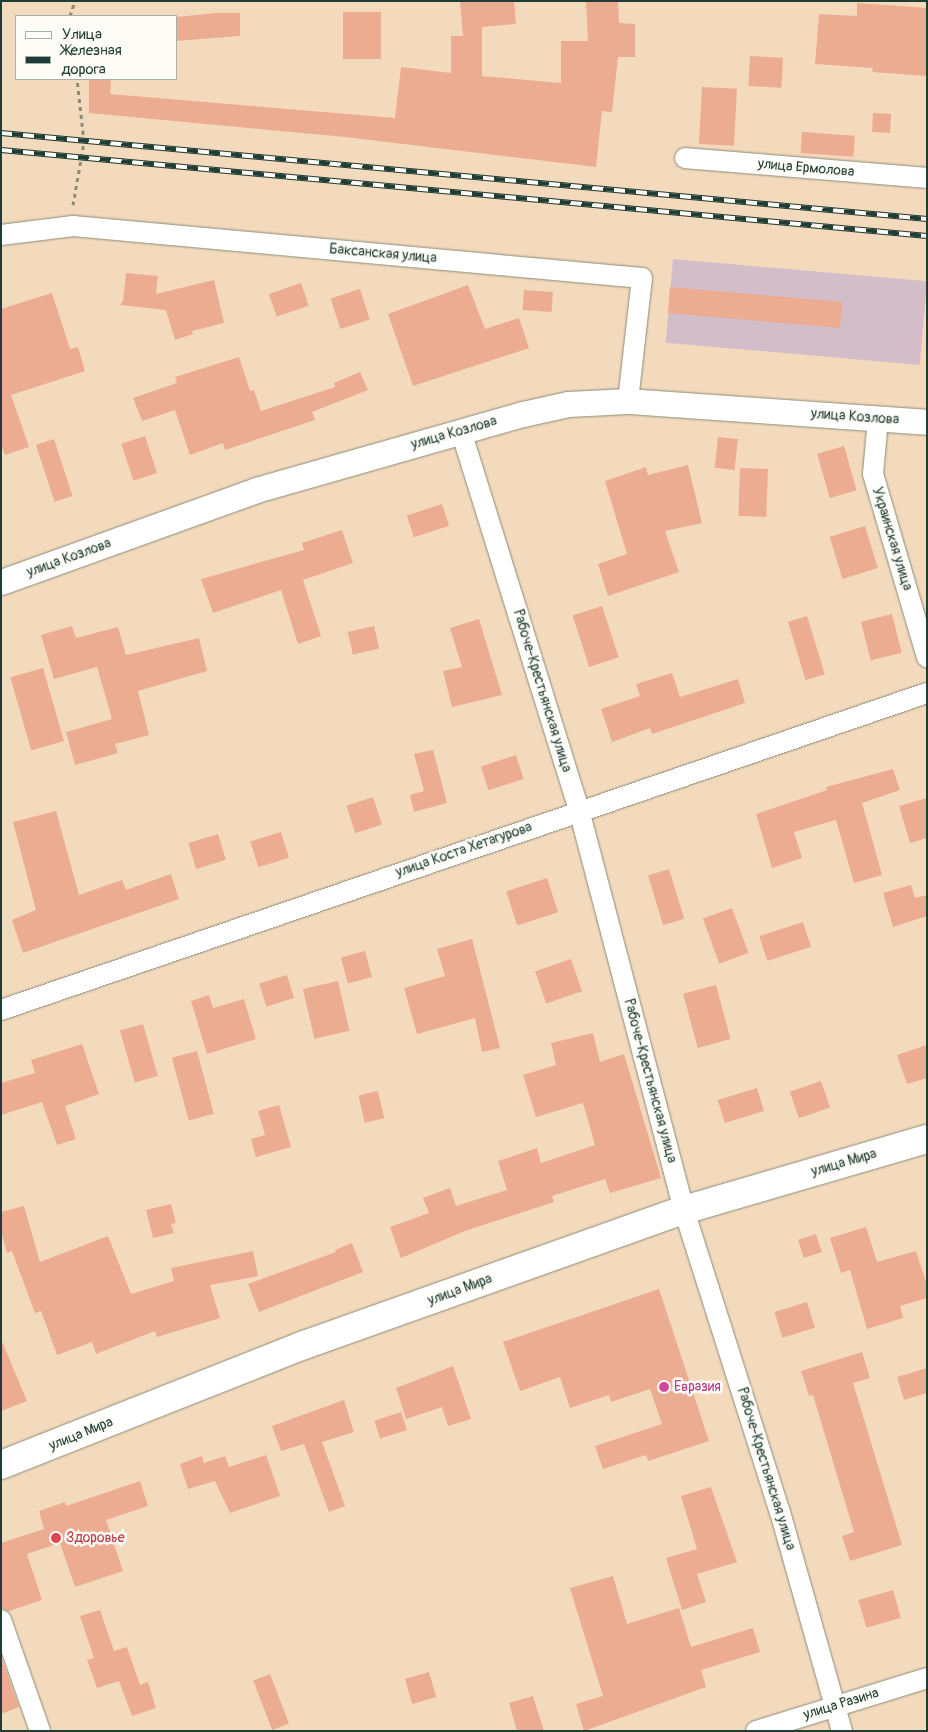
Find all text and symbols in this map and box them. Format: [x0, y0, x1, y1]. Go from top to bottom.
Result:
legend [15, 15, 178, 80]
text: Улица [62, 25, 102, 44]
text: Железная дорога [61, 41, 122, 79]
street label: улица Ермолова [757, 155, 855, 181]
street label: Баксанская улица [328, 241, 438, 267]
street label: улица Козлова [810, 406, 900, 428]
street label: улица Козлова [409, 413, 499, 453]
street label: Украинская улица [868, 485, 916, 593]
street label: улица Козлова [25, 535, 113, 581]
street label: Рабоче-Крестьянская улица [509, 608, 575, 774]
street label: улица Коста Хетагурова [394, 819, 534, 881]
street label: Рабоче-Крестьянская улица [620, 997, 680, 1165]
street label: улица Мира [809, 1146, 879, 1180]
street label: улица Мира [425, 1271, 495, 1309]
place label: Евразия [674, 1379, 721, 1395]
marker: Евразия [658, 1381, 670, 1393]
street label: Рабоче-Крестьянская улица [733, 1386, 799, 1552]
street label: улица Мира [47, 1414, 115, 1454]
place label: Здоровье [66, 1530, 125, 1546]
marker: Здоровье [50, 1532, 62, 1544]
street label: улица Разина [801, 1685, 881, 1723]

